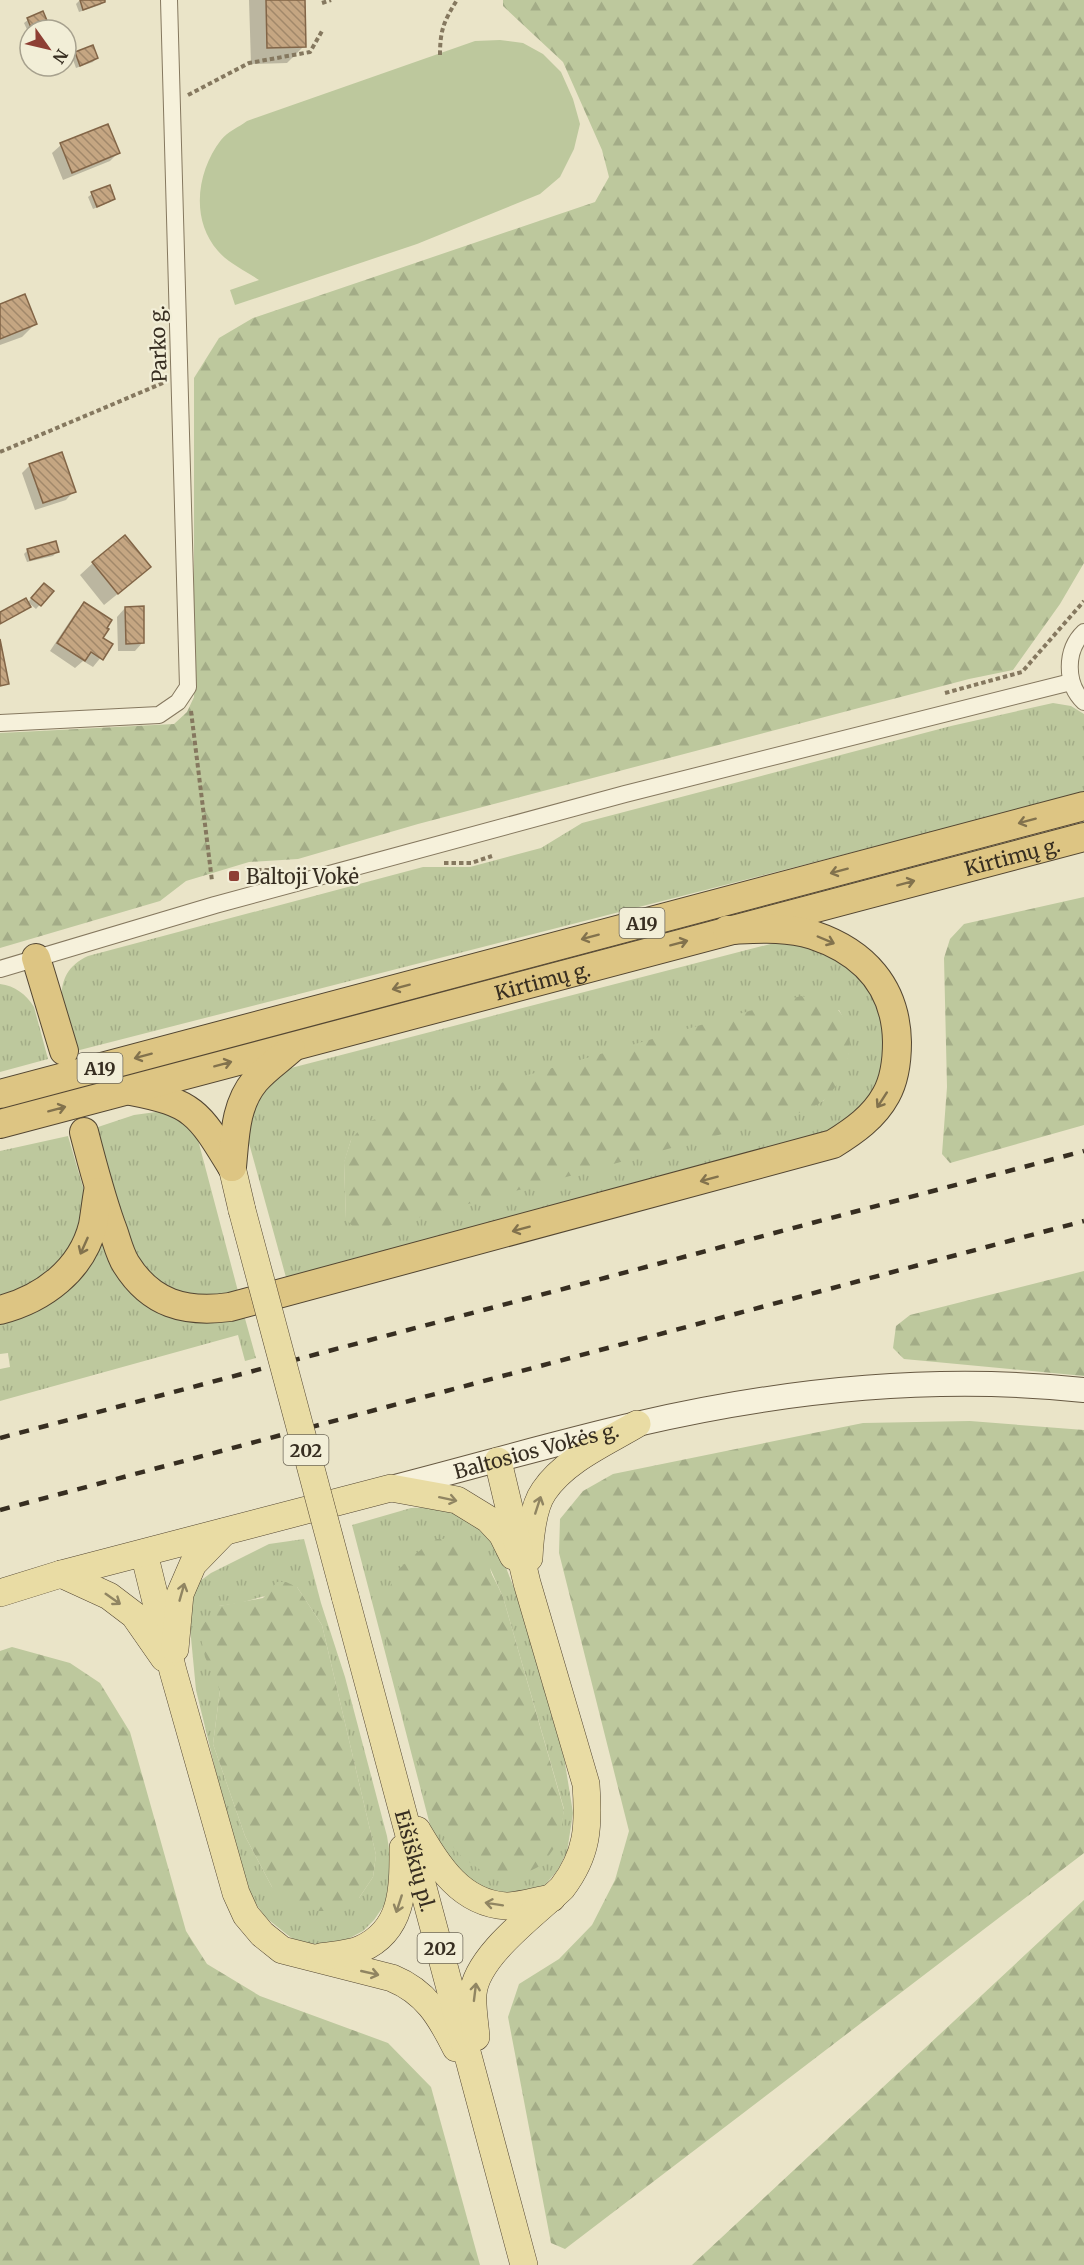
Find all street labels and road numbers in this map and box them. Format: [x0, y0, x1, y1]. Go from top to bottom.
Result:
street label: Parko g. [144, 305, 172, 383]
street label: Kirtimų g. [962, 831, 1063, 881]
road number: A19 [620, 908, 664, 938]
street label: Kirtimų g. [492, 956, 593, 1005]
road number: A19 [78, 1053, 122, 1083]
street label: Baltosios Vokės g. [451, 1416, 621, 1484]
road number: 202 [284, 1435, 328, 1465]
street label: Eišiškių pl. [390, 1807, 441, 1914]
road number: 202 [418, 1933, 462, 1963]

